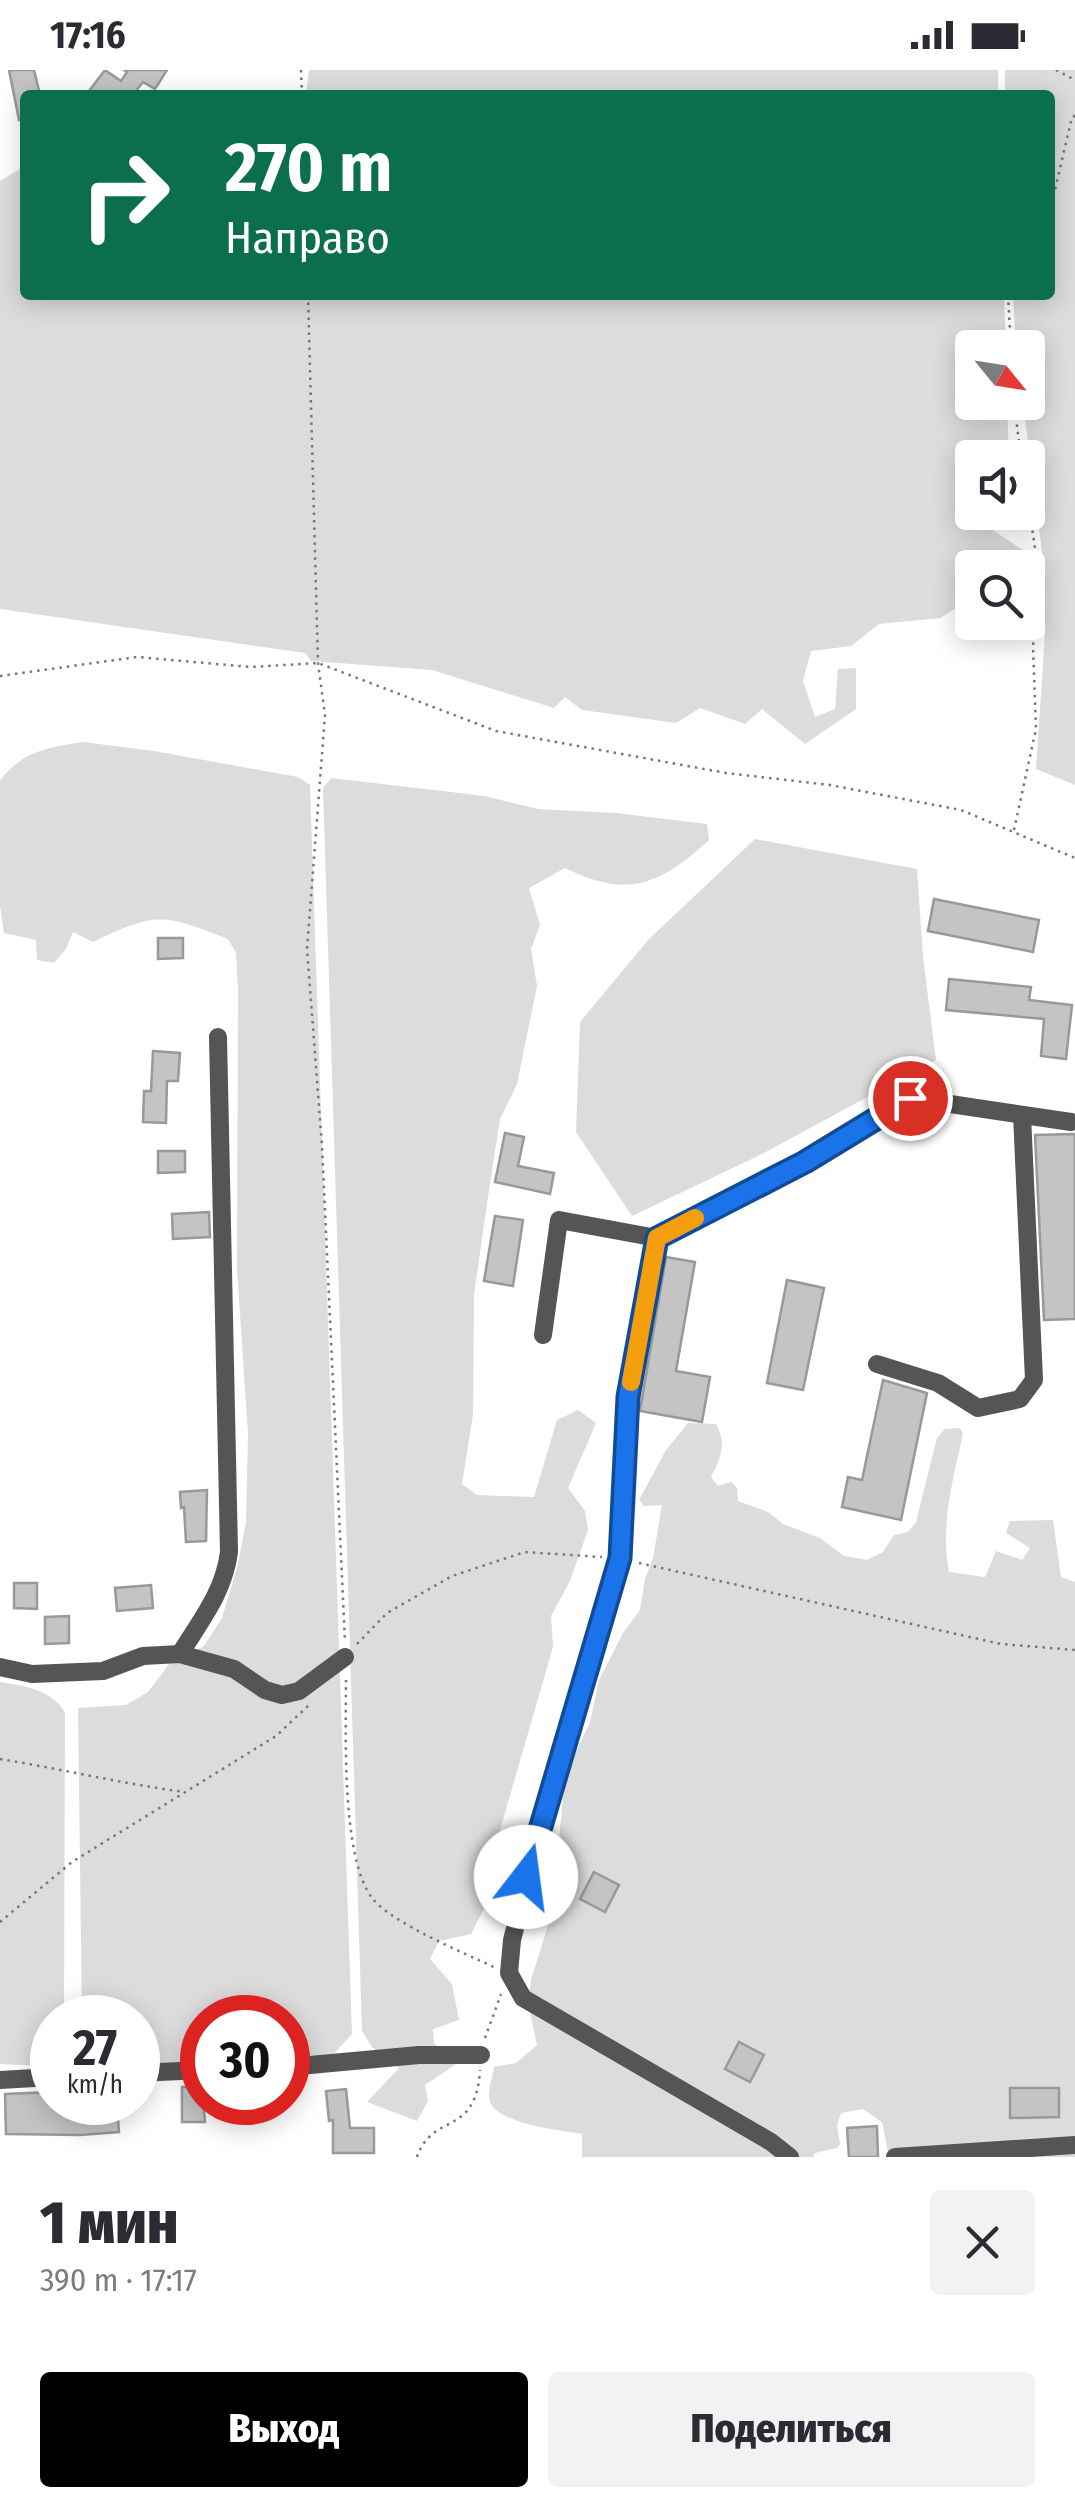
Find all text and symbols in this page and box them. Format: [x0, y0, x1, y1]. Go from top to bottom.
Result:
text: 17:16 [50, 12, 126, 58]
text: 270 m [225, 126, 392, 210]
icon: right [60, 130, 190, 260]
text: Направо [225, 211, 390, 265]
north arrow [955, 330, 1045, 420]
map controls [955, 330, 1045, 640]
button: sound [955, 440, 1045, 530]
button: search [955, 550, 1045, 640]
pin [868, 1056, 953, 1141]
icon: arrive [883, 1071, 938, 1126]
position arrow [474, 1825, 578, 1929]
speed limit sign: 30 [180, 1995, 310, 2125]
text: 27 [73, 2018, 117, 2078]
text: km/h [67, 2070, 123, 2100]
text: 1 мин [40, 2187, 179, 2259]
button: close [930, 2190, 1035, 2295]
text: 390 m · 17:17 [40, 2261, 197, 2299]
button: Выход [40, 2372, 528, 2487]
button: Поделиться [548, 2372, 1035, 2487]

